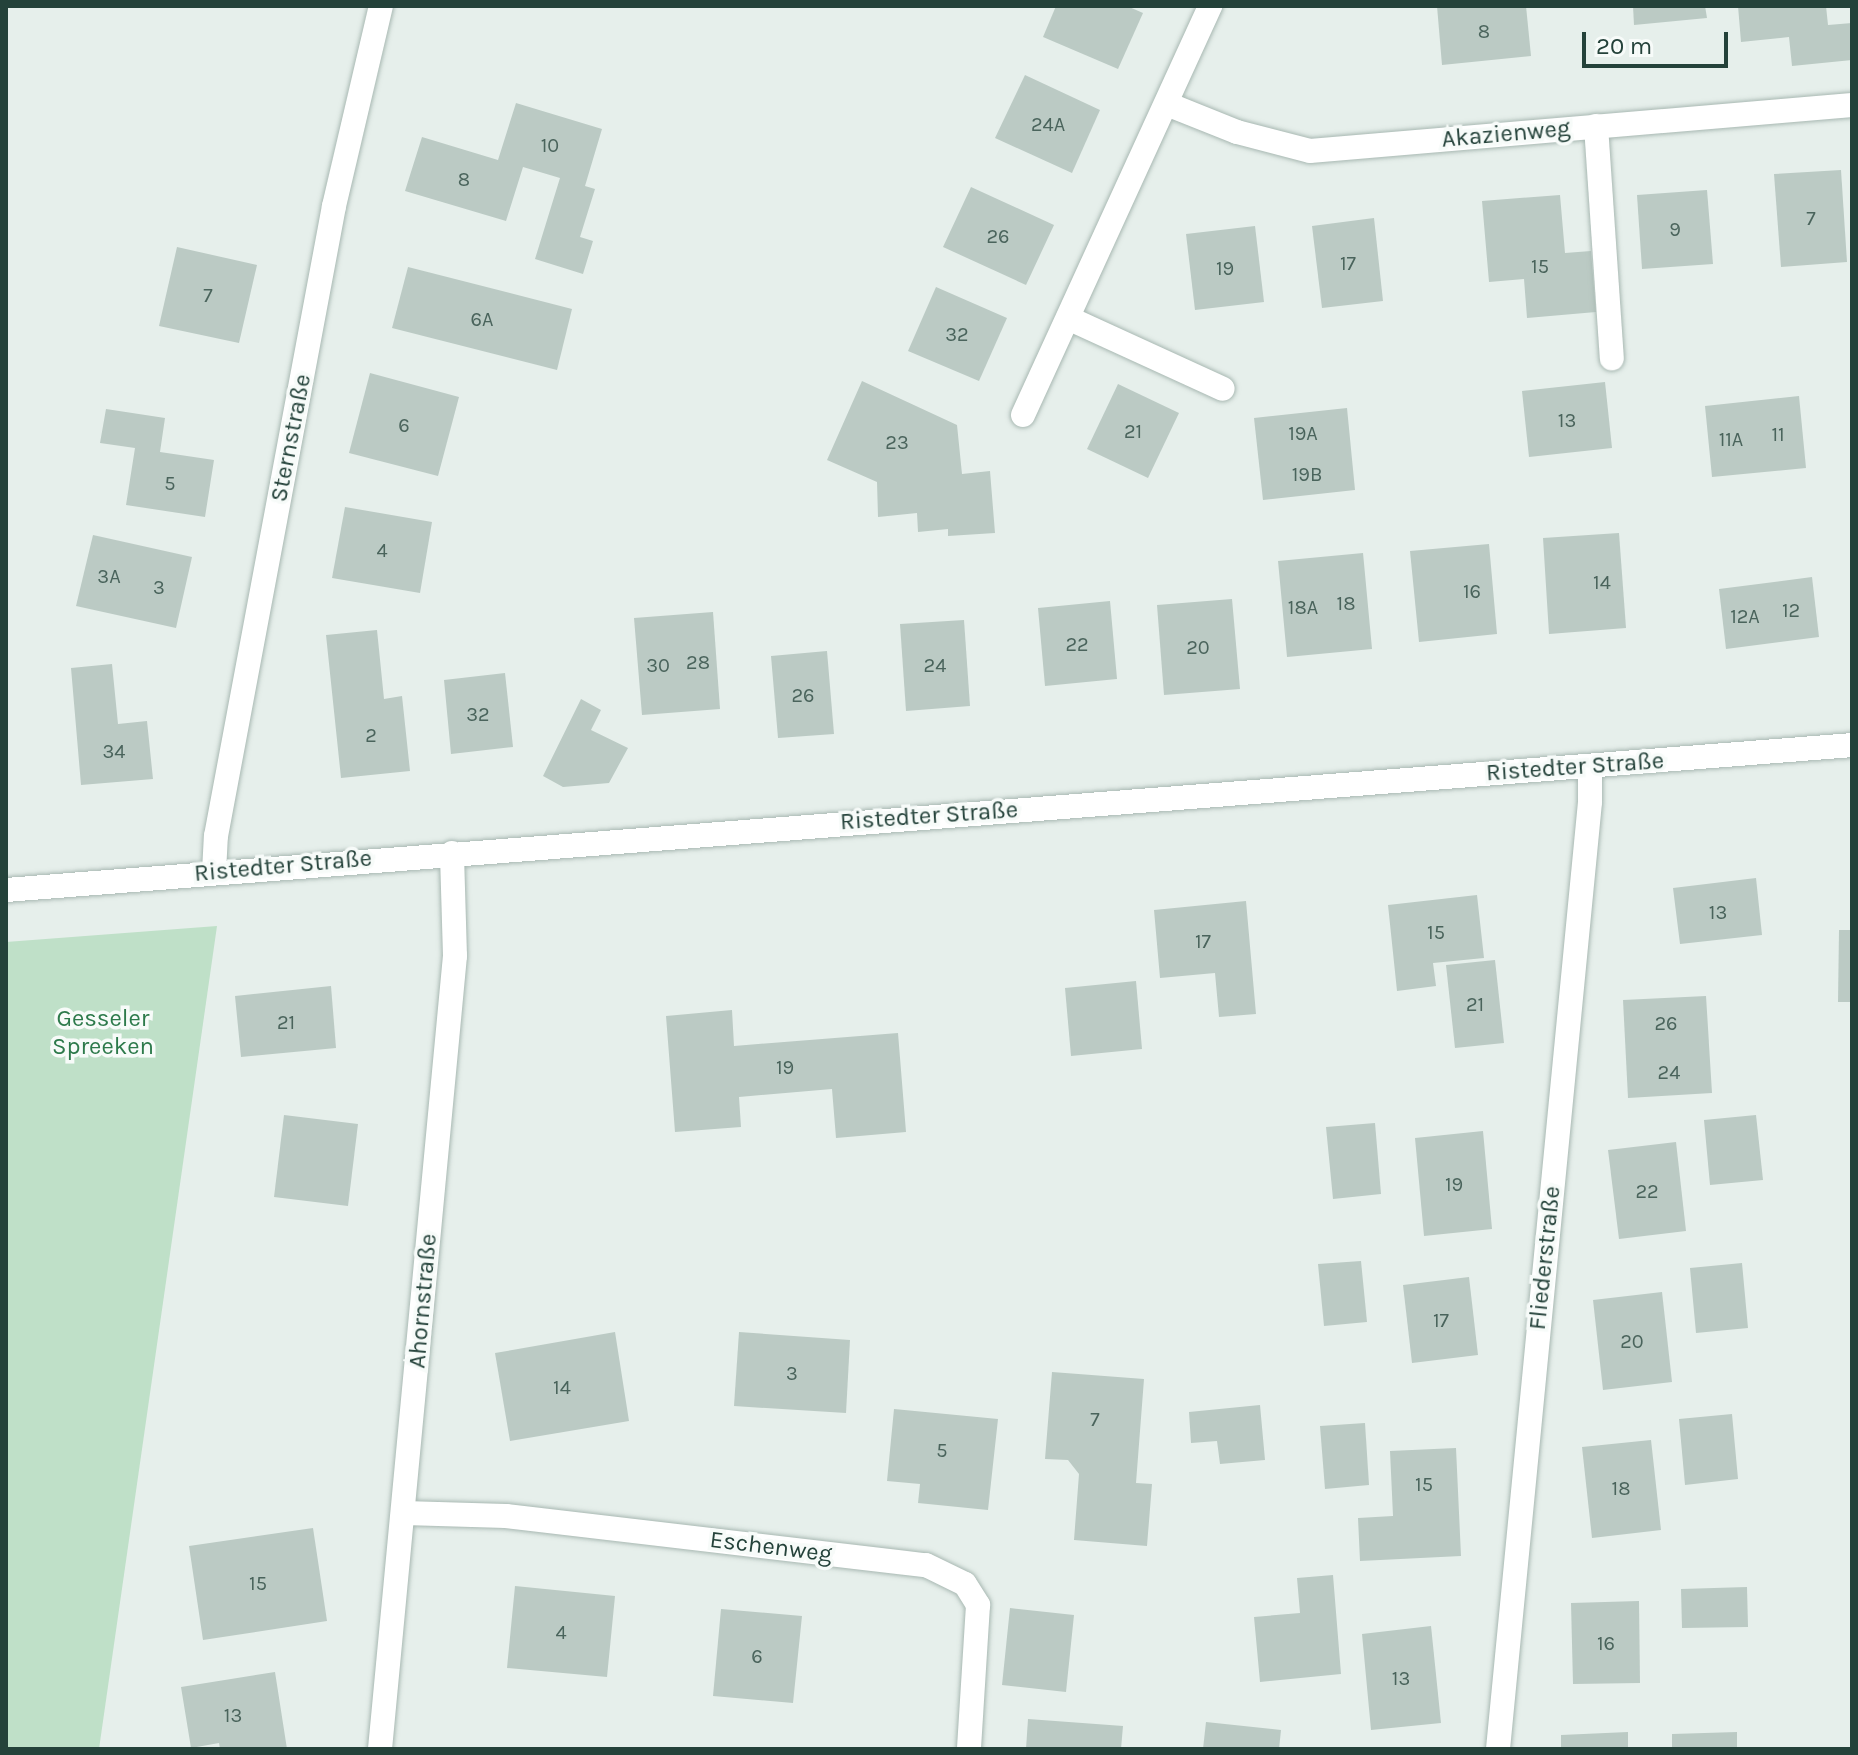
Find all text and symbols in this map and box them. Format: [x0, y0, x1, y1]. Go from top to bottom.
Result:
scale bar [1586, 16, 1732, 66]
house number: 8 [1478, 19, 1490, 43]
text: 20 m [1596, 32, 1652, 60]
house number: 24A [1031, 112, 1065, 136]
street label: Akazienweg [1440, 114, 1572, 154]
house number: 10 [541, 133, 559, 157]
house number: 8 [458, 167, 470, 191]
house number: 7 [1806, 206, 1816, 230]
house number: 9 [1669, 217, 1681, 241]
house number: 26 [986, 224, 1010, 248]
house number: 17 [1340, 251, 1356, 275]
house number: 15 [1531, 254, 1549, 278]
house number: 19 [1216, 256, 1234, 280]
house number: 7 [203, 283, 213, 307]
house number: 6A [471, 307, 493, 331]
house number: 32 [945, 322, 969, 346]
street label: Sternstraße [265, 372, 317, 504]
house number: 13 [1558, 408, 1576, 432]
house number: 6 [398, 413, 410, 437]
house number: 21 [1124, 419, 1142, 443]
house number: 19A [1288, 421, 1318, 445]
house number: 11 [1771, 422, 1785, 446]
house number: 11A [1719, 427, 1743, 451]
house number: 23 [885, 430, 909, 454]
house number: 19B [1292, 462, 1322, 486]
house number: 5 [164, 471, 176, 495]
house number: 4 [376, 538, 388, 562]
house number: 3A [97, 564, 121, 588]
house number: 14 [1593, 570, 1611, 594]
house number: 3 [153, 575, 165, 599]
house number: 16 [1463, 579, 1481, 603]
house number: 18 [1337, 591, 1355, 615]
house number: 18A [1288, 595, 1318, 619]
house number: 12 [1782, 598, 1800, 622]
house number: 12A [1730, 604, 1760, 628]
house number: 22 [1065, 632, 1089, 656]
house number: 20 [1186, 635, 1210, 659]
house number: 28 [686, 650, 710, 674]
house number: 30 [646, 653, 670, 677]
house number: 24 [924, 653, 946, 677]
house number: 26 [791, 683, 815, 707]
house number: 32 [466, 702, 490, 726]
house number: 2 [365, 723, 377, 747]
house number: 34 [103, 739, 125, 763]
street label: Ristedter Straße [1485, 746, 1665, 788]
street label: Ristedter Straße [839, 795, 1019, 837]
street label: Ristedter Straße [193, 844, 373, 888]
house number: 13 [1709, 900, 1727, 924]
house number: 15 [1427, 920, 1445, 944]
house number: 17 [1195, 929, 1211, 953]
house number: 21 [1466, 992, 1484, 1016]
park label: Gesseler Spreeken [52, 1005, 154, 1061]
house number: 21 [277, 1010, 295, 1034]
house number: 26 [1654, 1011, 1678, 1035]
house number: 19 [776, 1055, 794, 1079]
house number: 24 [1658, 1060, 1680, 1084]
house number: 19 [1445, 1172, 1463, 1196]
house number: 22 [1635, 1179, 1659, 1203]
street label: Fliederstraße [1523, 1185, 1567, 1331]
street label: Ahornstraße [403, 1232, 443, 1370]
house number: 17 [1433, 1308, 1449, 1332]
house number: 20 [1620, 1329, 1644, 1353]
house number: 3 [786, 1361, 798, 1385]
house number: 14 [553, 1375, 571, 1399]
house number: 7 [1090, 1407, 1100, 1431]
house number: 5 [936, 1438, 948, 1462]
house number: 15 [1415, 1472, 1433, 1496]
house number: 18 [1612, 1476, 1630, 1500]
street label: Eschenweg [708, 1525, 834, 1569]
house number: 15 [249, 1571, 267, 1595]
house number: 4 [555, 1620, 567, 1644]
house number: 16 [1597, 1631, 1615, 1655]
house number: 6 [751, 1644, 763, 1668]
house number: 13 [1392, 1666, 1410, 1690]
house number: 13 [224, 1703, 242, 1727]

